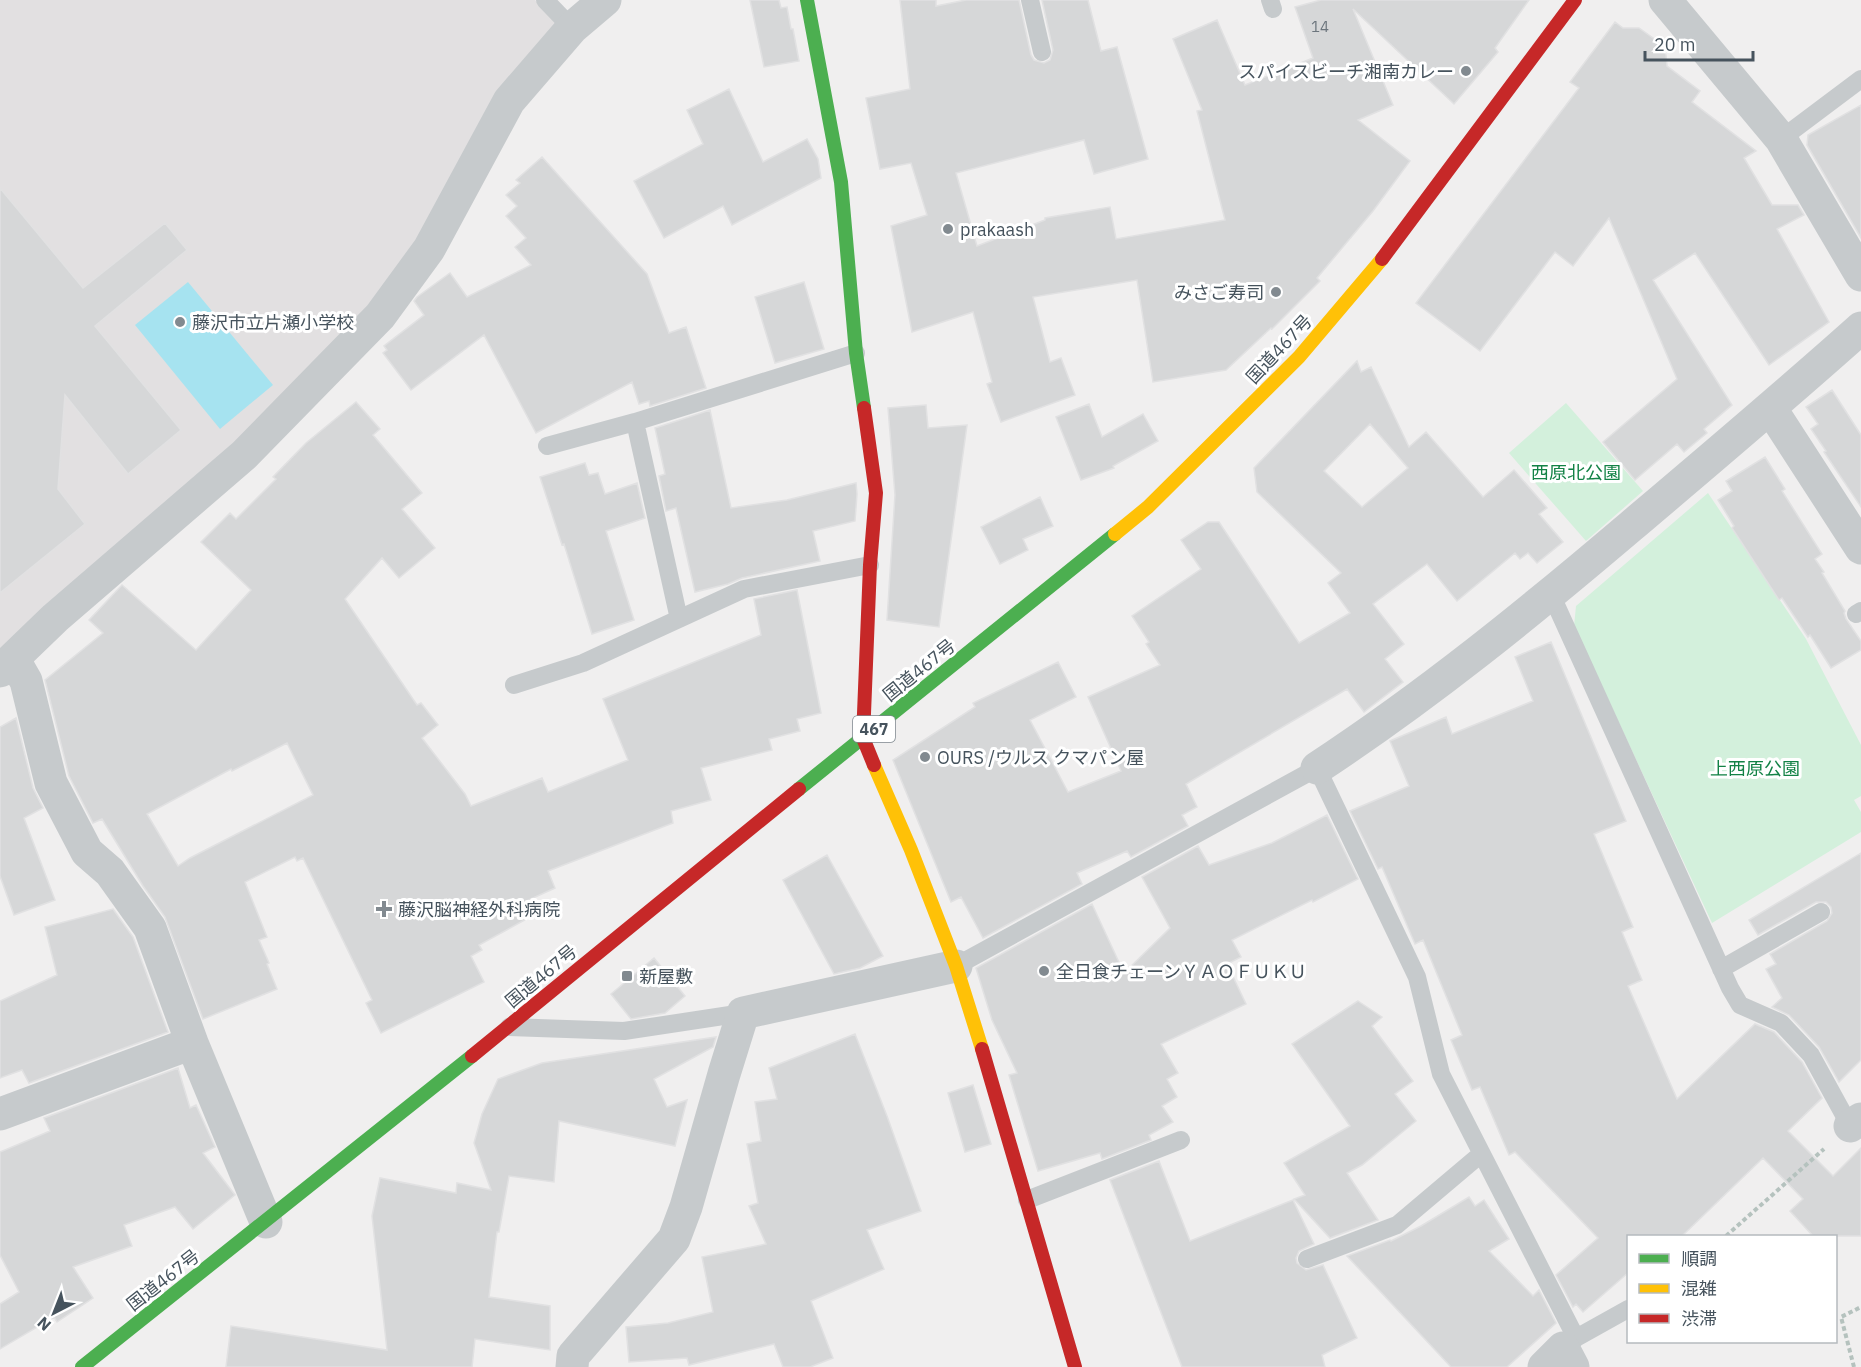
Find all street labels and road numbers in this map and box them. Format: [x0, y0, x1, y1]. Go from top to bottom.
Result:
street label: 国道467号 [1241, 310, 1317, 388]
street label: 国道467号 [878, 634, 960, 706]
road number: 467 [853, 716, 895, 742]
street label: 国道467号 [501, 939, 581, 1013]
street label: 国道467号 [122, 1244, 204, 1316]

